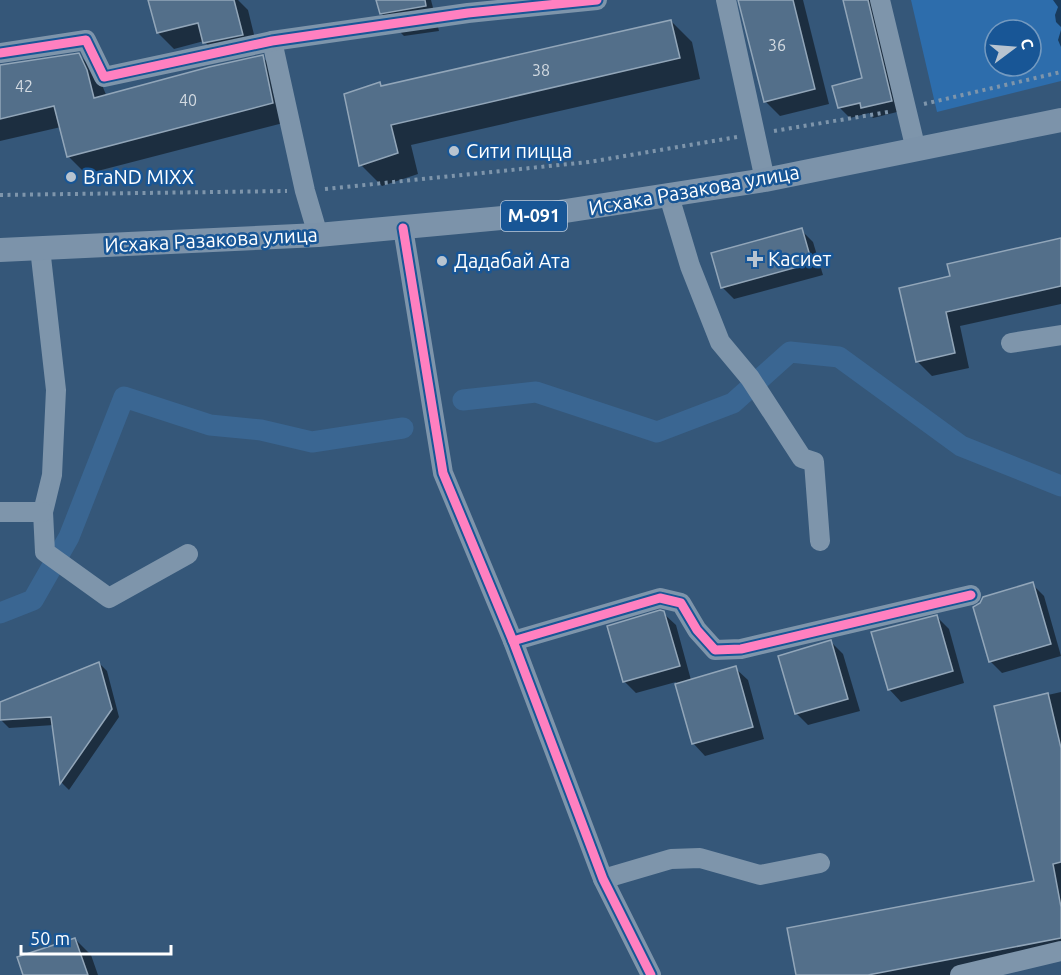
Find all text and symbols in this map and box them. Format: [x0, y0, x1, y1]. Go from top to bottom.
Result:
north arrow [983, 18, 1043, 78]
house number: 36 [768, 36, 786, 54]
text: С [1017, 36, 1037, 51]
house number: 38 [532, 61, 550, 79]
house number: 42 [15, 77, 33, 95]
house number: 40 [179, 91, 197, 109]
place label: Сити пицца [466, 139, 572, 162]
marker: Сити пицца [447, 144, 461, 158]
street label: Исхака Разакова улица [587, 160, 801, 219]
place label: BraND MIXX [83, 165, 194, 188]
marker: BraND MIXX [64, 170, 78, 184]
road number: М-091 [501, 201, 567, 231]
street label: Исхака Разакова улица [104, 222, 318, 257]
place label: Касиет [768, 247, 832, 270]
place label: Дадабай Ата [454, 249, 570, 272]
marker: Касиет [746, 250, 764, 268]
marker: Дадабай Ата [435, 254, 449, 268]
scale bar [21, 918, 171, 956]
text: 50 m [30, 928, 70, 948]

